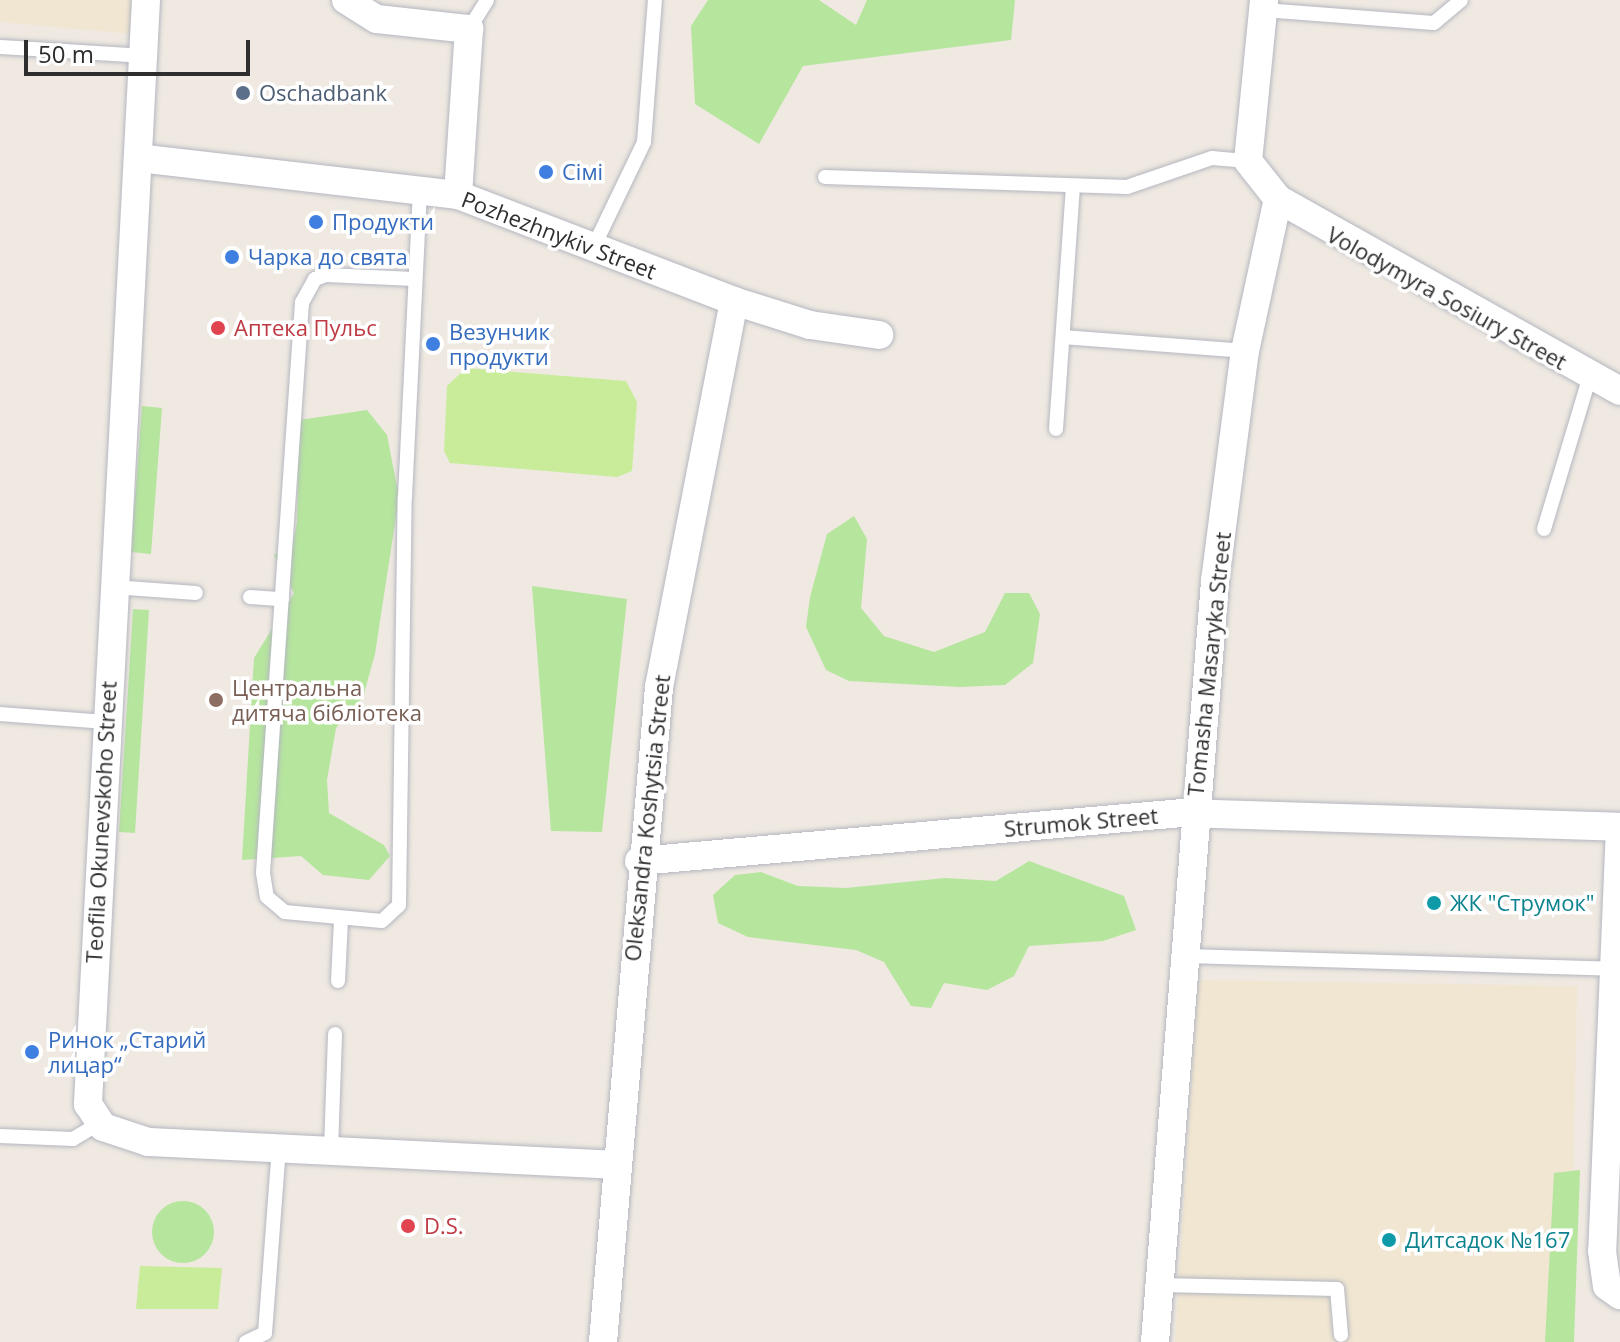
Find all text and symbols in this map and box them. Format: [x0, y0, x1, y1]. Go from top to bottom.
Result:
scale bar [28, 24, 254, 74]
text: 50 m [38, 37, 94, 70]
place label: Oschadbank [259, 80, 387, 106]
marker: Oschadbank [234, 84, 252, 102]
place label: Сімі [562, 159, 603, 185]
marker: Сімі [537, 163, 555, 181]
street label: Pozhezhnykiv Street [458, 186, 660, 284]
place label: Продукти [332, 209, 434, 235]
marker: Продукти [307, 213, 325, 231]
street label: Volodymyra Sosiury Street [1323, 221, 1571, 375]
place label: Чарка до свята [248, 244, 408, 270]
marker: Чарка до свята [223, 248, 241, 266]
place label: Аптека Пульс [234, 315, 377, 341]
place label: Везунчик продукти [449, 318, 550, 370]
marker: Аптека Пульс [209, 319, 227, 337]
marker: Везунчик продукти [424, 335, 442, 353]
street label: Tomasha Masaryka Street [1182, 531, 1236, 797]
street label: Oleksandra Koshytsia Street [619, 673, 675, 963]
place label: Центральна дитяча бібліотека [232, 674, 422, 726]
street label: Teofila Okunevskoho Street [80, 680, 122, 964]
marker: Центральна дитяча бібліотека [207, 691, 225, 709]
street label: Strumok Street [1003, 802, 1159, 842]
place label: ЖК "Струмок" [1450, 890, 1595, 916]
marker: ЖК "Струмок" [1425, 894, 1443, 912]
place label: Ринок „Старий лицар“ [48, 1026, 206, 1078]
marker: Ринок „Старий лицар“ [23, 1043, 41, 1061]
place label: D.S. [424, 1213, 464, 1239]
marker: D.S. [399, 1217, 417, 1235]
place label: Дитсадок №167 [1405, 1227, 1570, 1253]
marker: Дитсадок №167 [1380, 1231, 1398, 1249]

